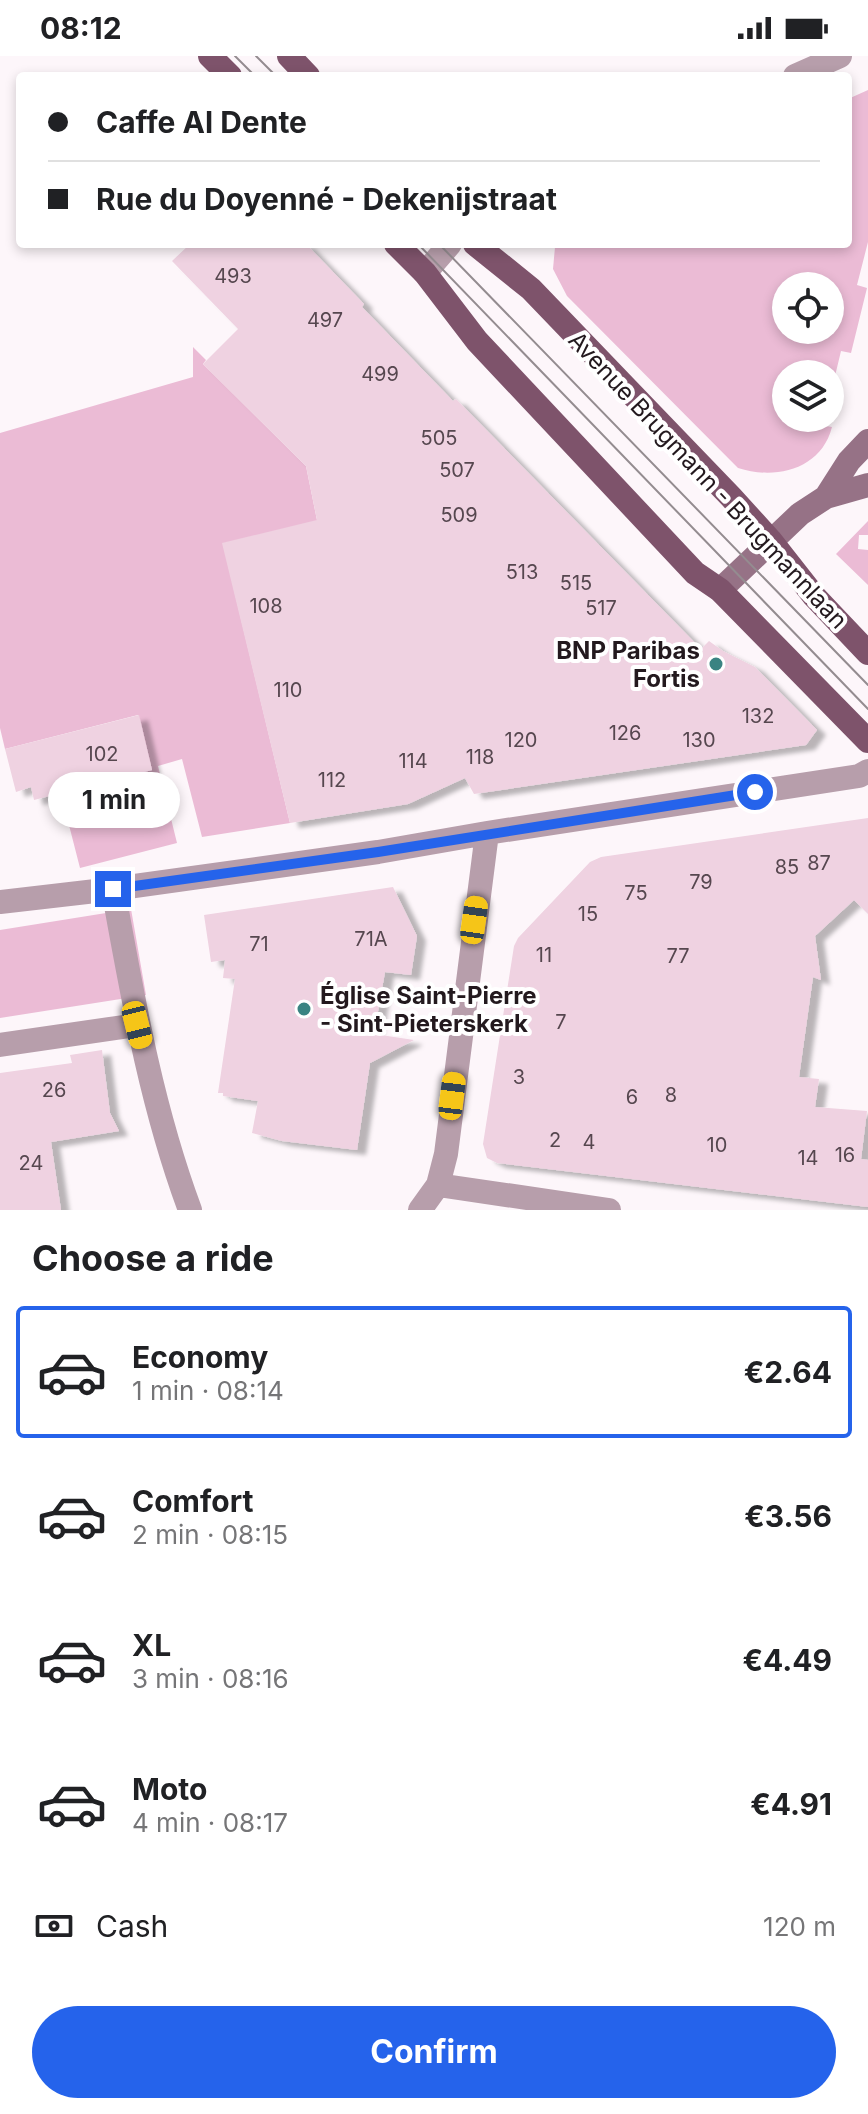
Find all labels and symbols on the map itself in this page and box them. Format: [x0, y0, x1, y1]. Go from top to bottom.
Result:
house number: 493 [214, 264, 252, 288]
house number: 497 [307, 308, 343, 332]
street label: Avenue Brugmann - Brugmannlaan [563, 325, 853, 635]
house number: 499 [361, 362, 399, 386]
house number: 505 [421, 426, 457, 450]
house number: 507 [439, 458, 475, 482]
house number: 509 [440, 503, 478, 527]
house number: 513 [506, 560, 538, 584]
house number: 515 [560, 571, 592, 595]
house number: 108 [249, 594, 283, 618]
house number: 517 [585, 596, 617, 620]
place label: BNP Paribas Fortis [556, 636, 700, 693]
marker: BNP Paribas Fortis [707, 655, 725, 673]
house number: 110 [274, 678, 302, 702]
house number: 132 [742, 704, 774, 728]
house number: 126 [609, 721, 641, 745]
house number: 120 [505, 728, 537, 752]
house number: 130 [682, 728, 716, 752]
house number: 102 [86, 742, 118, 766]
house number: 118 [466, 745, 494, 769]
house number: 114 [398, 749, 428, 773]
house number: 112 [318, 768, 346, 792]
callout: 1 min [47, 773, 179, 829]
route start [737, 774, 773, 810]
house number: 87 [807, 851, 831, 875]
house number: 85 [775, 855, 799, 879]
house number: 79 [689, 870, 713, 894]
route end [95, 871, 131, 907]
house number: 75 [624, 881, 648, 905]
car [459, 895, 489, 945]
house number: 15 [578, 902, 598, 926]
house number: 71A [354, 927, 388, 951]
house number: 71 [249, 932, 269, 956]
house number: 11 [536, 943, 552, 967]
house number: 77 [666, 944, 690, 968]
place label: Église Saint-Pierre - Sint-Pieterskerk [320, 981, 537, 1038]
car [120, 999, 154, 1051]
marker: Église Saint-Pierre - Sint-Pieterskerk [295, 1000, 313, 1018]
house number: 7 [555, 1010, 567, 1034]
house number: 3 [513, 1065, 525, 1089]
car [437, 1071, 467, 1121]
house number: 26 [42, 1078, 66, 1102]
house number: 8 [665, 1083, 677, 1107]
house number: 6 [626, 1085, 638, 1109]
house number: 2 [549, 1128, 561, 1152]
house number: 4 [583, 1130, 595, 1154]
house number: 10 [707, 1133, 727, 1157]
house number: 16 [835, 1143, 855, 1167]
house number: 14 [797, 1146, 819, 1170]
house number: 24 [19, 1151, 43, 1175]

